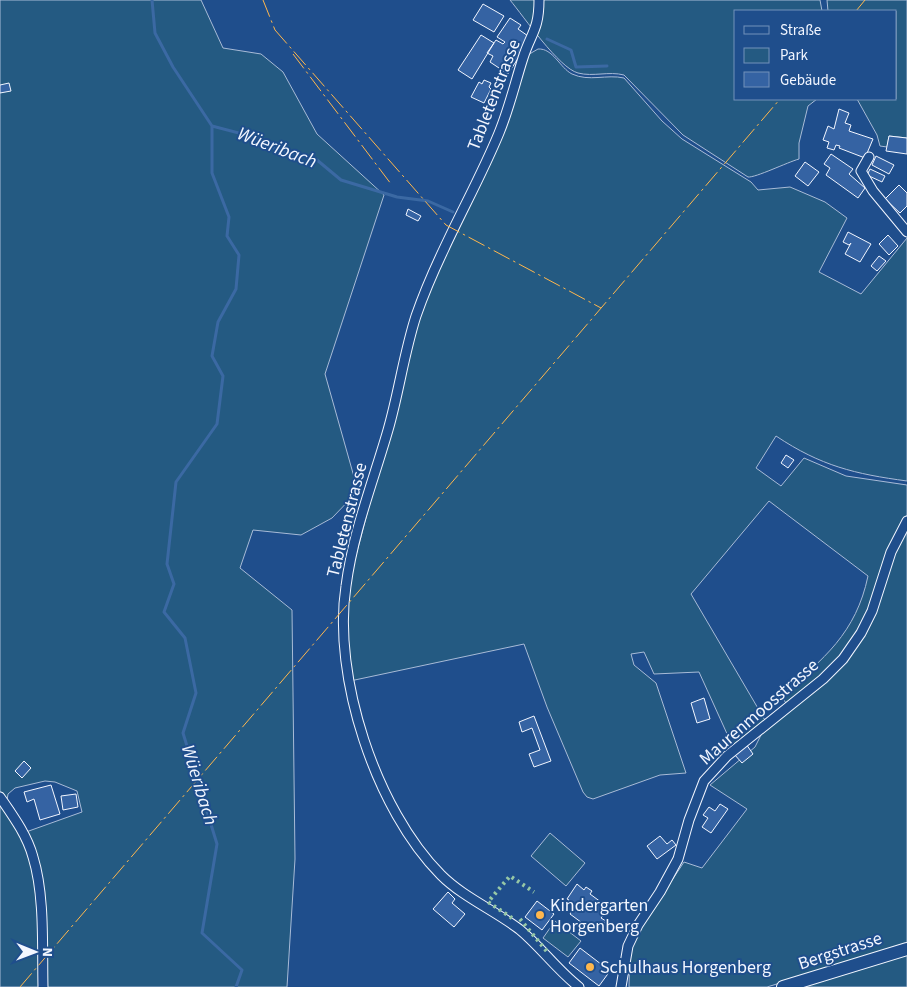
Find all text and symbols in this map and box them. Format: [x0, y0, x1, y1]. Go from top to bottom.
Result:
legend [734, 10, 897, 100]
text: Straße [780, 20, 821, 41]
street label: Tabletenstrasse [461, 36, 527, 154]
text: Park [780, 45, 809, 66]
text: Gebäude [780, 70, 836, 91]
water label: Wüeribach [233, 121, 321, 175]
street label: Tabletenstrasse [321, 460, 373, 580]
street label: Maurenmoosstrasse [694, 653, 824, 771]
water label: Wüeribach [174, 741, 224, 829]
place label: Kindergarten Horgenberg [550, 893, 648, 939]
marker: Kindergarten Horgenberg [534, 909, 546, 921]
street label: Bergstrasse [795, 926, 885, 976]
north arrow [10, 927, 60, 977]
text: N [37, 947, 57, 957]
place label: Schulhaus Horgenberg [600, 955, 771, 980]
marker: Schulhaus Horgenberg [584, 961, 596, 973]

